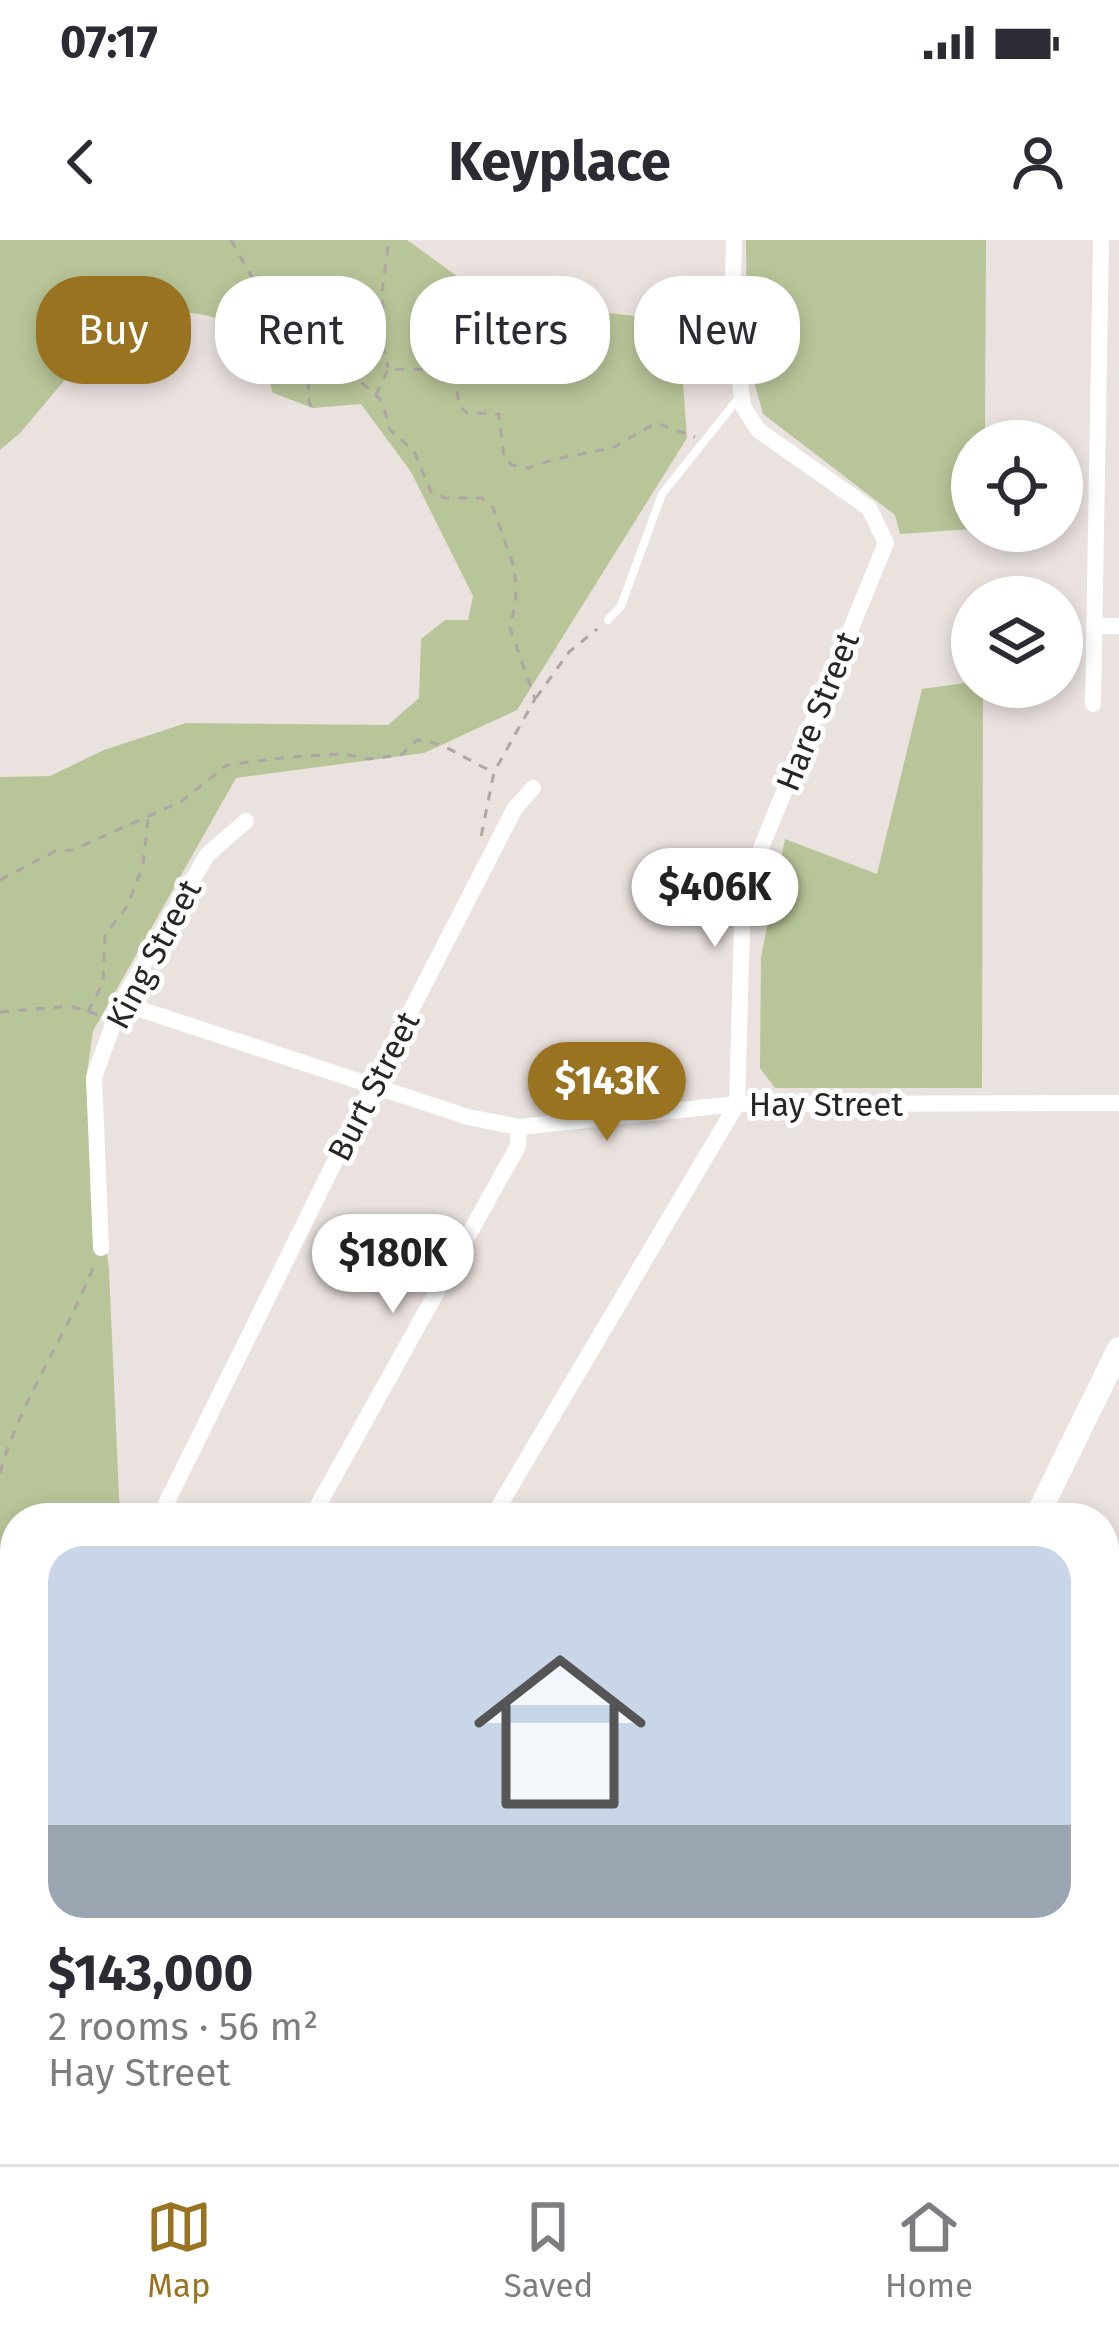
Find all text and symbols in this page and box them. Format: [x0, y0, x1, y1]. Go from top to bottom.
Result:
text: 07:17 [60, 15, 158, 69]
icon: back [48, 129, 114, 195]
icon: person [1005, 129, 1071, 195]
text: Keyplace [448, 130, 671, 194]
chip: Buy [36, 276, 191, 384]
chip: Rent [215, 276, 386, 384]
chip: Filters [410, 276, 610, 384]
chip: New [634, 276, 800, 384]
map controls [951, 420, 1083, 708]
button: locate [951, 420, 1083, 552]
button: layers [951, 576, 1083, 708]
street label: Hare Street [768, 626, 868, 797]
pin: $406K [631, 848, 799, 950]
text: $406K [659, 864, 771, 910]
street label: King Street [98, 873, 210, 1036]
street label: Burt Street [319, 1005, 429, 1168]
pin: $143K [523, 1042, 691, 1144]
text: $143K [555, 1058, 659, 1104]
street label: Hay Street [749, 1085, 903, 1125]
pin: $180K [309, 1214, 477, 1316]
text: $180K [339, 1230, 447, 1276]
icon: home [452, 1624, 668, 1840]
text: $143,000 [48, 1942, 253, 2004]
text: 2 rooms · 56 m² [48, 2004, 318, 2050]
text: Hay Street [48, 2050, 230, 2096]
tab: Map [146, 2194, 212, 2306]
tab: Saved [504, 2194, 593, 2306]
tab: Home [885, 2194, 973, 2306]

